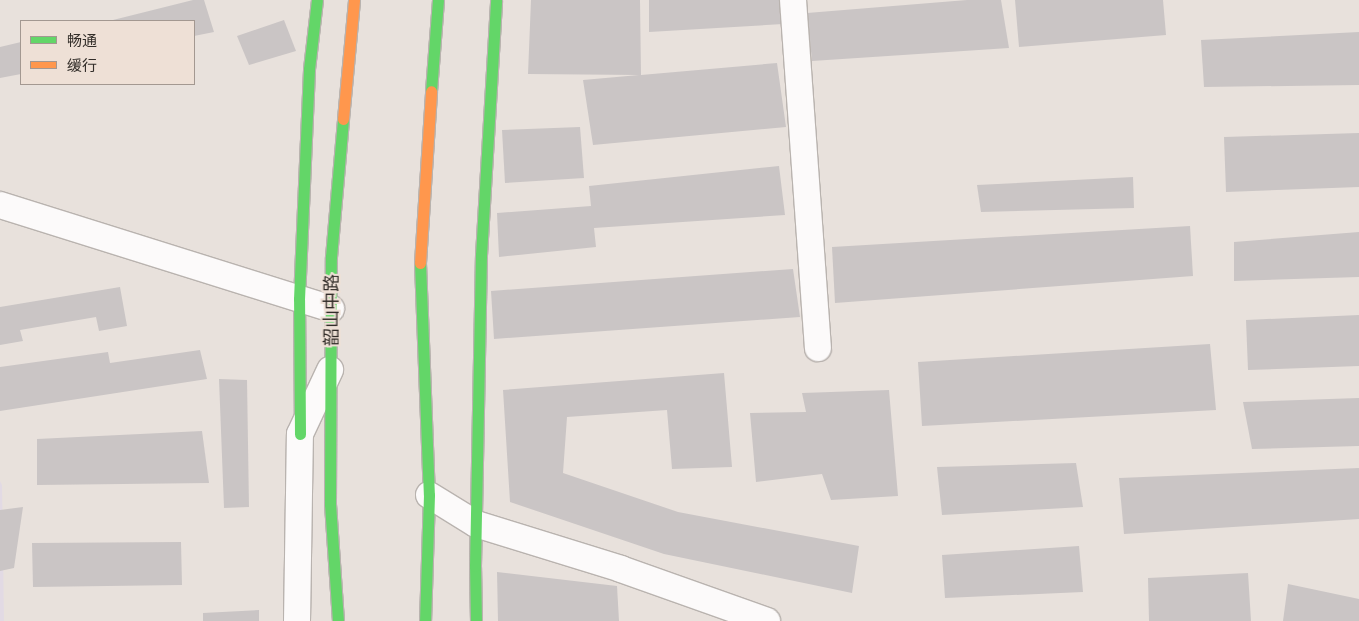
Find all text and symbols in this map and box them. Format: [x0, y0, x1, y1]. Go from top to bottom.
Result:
legend [20, 20, 195, 85]
text: 畅通 [67, 31, 97, 49]
text: 缓行 [67, 56, 97, 74]
street label: 韶山中路 [320, 274, 342, 346]

